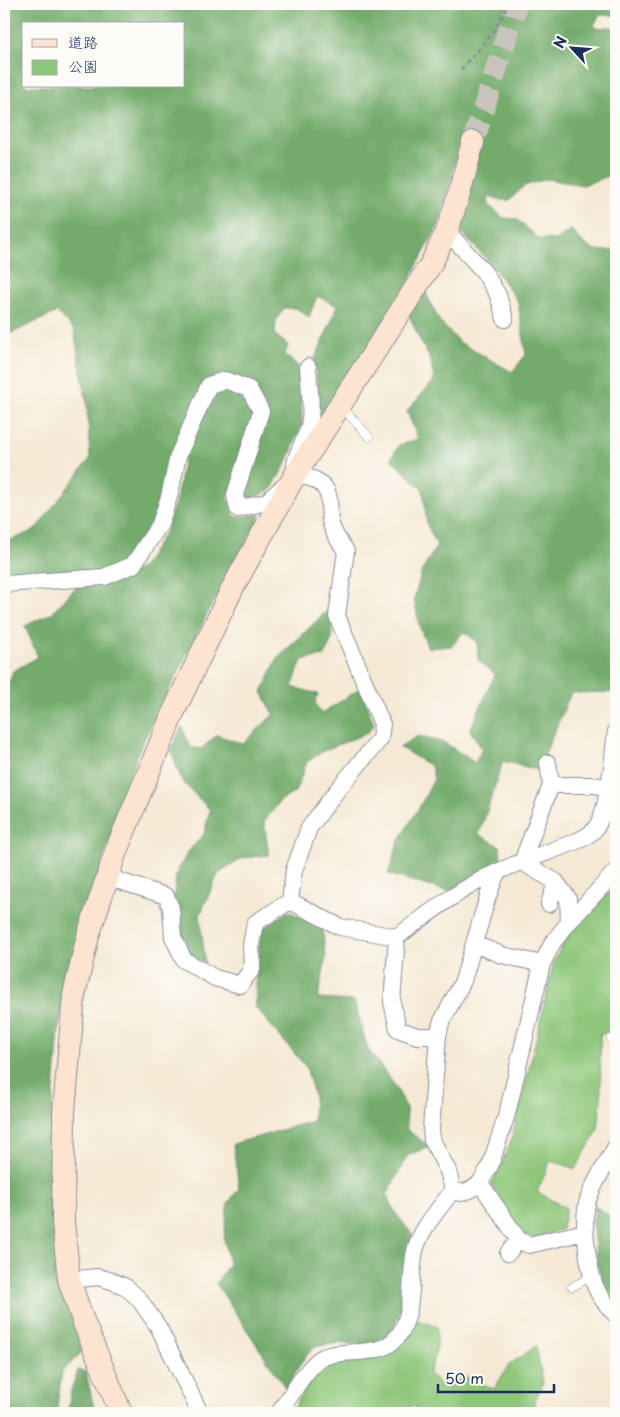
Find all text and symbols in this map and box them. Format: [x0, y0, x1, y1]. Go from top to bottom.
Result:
legend [22, 22, 185, 88]
north arrow [548, 22, 598, 72]
text: 道路 [68, 30, 98, 53]
text: N [548, 32, 572, 52]
text: 公園 [68, 54, 98, 77]
scale bar [438, 1362, 554, 1394]
text: 50 m [445, 1366, 484, 1389]

